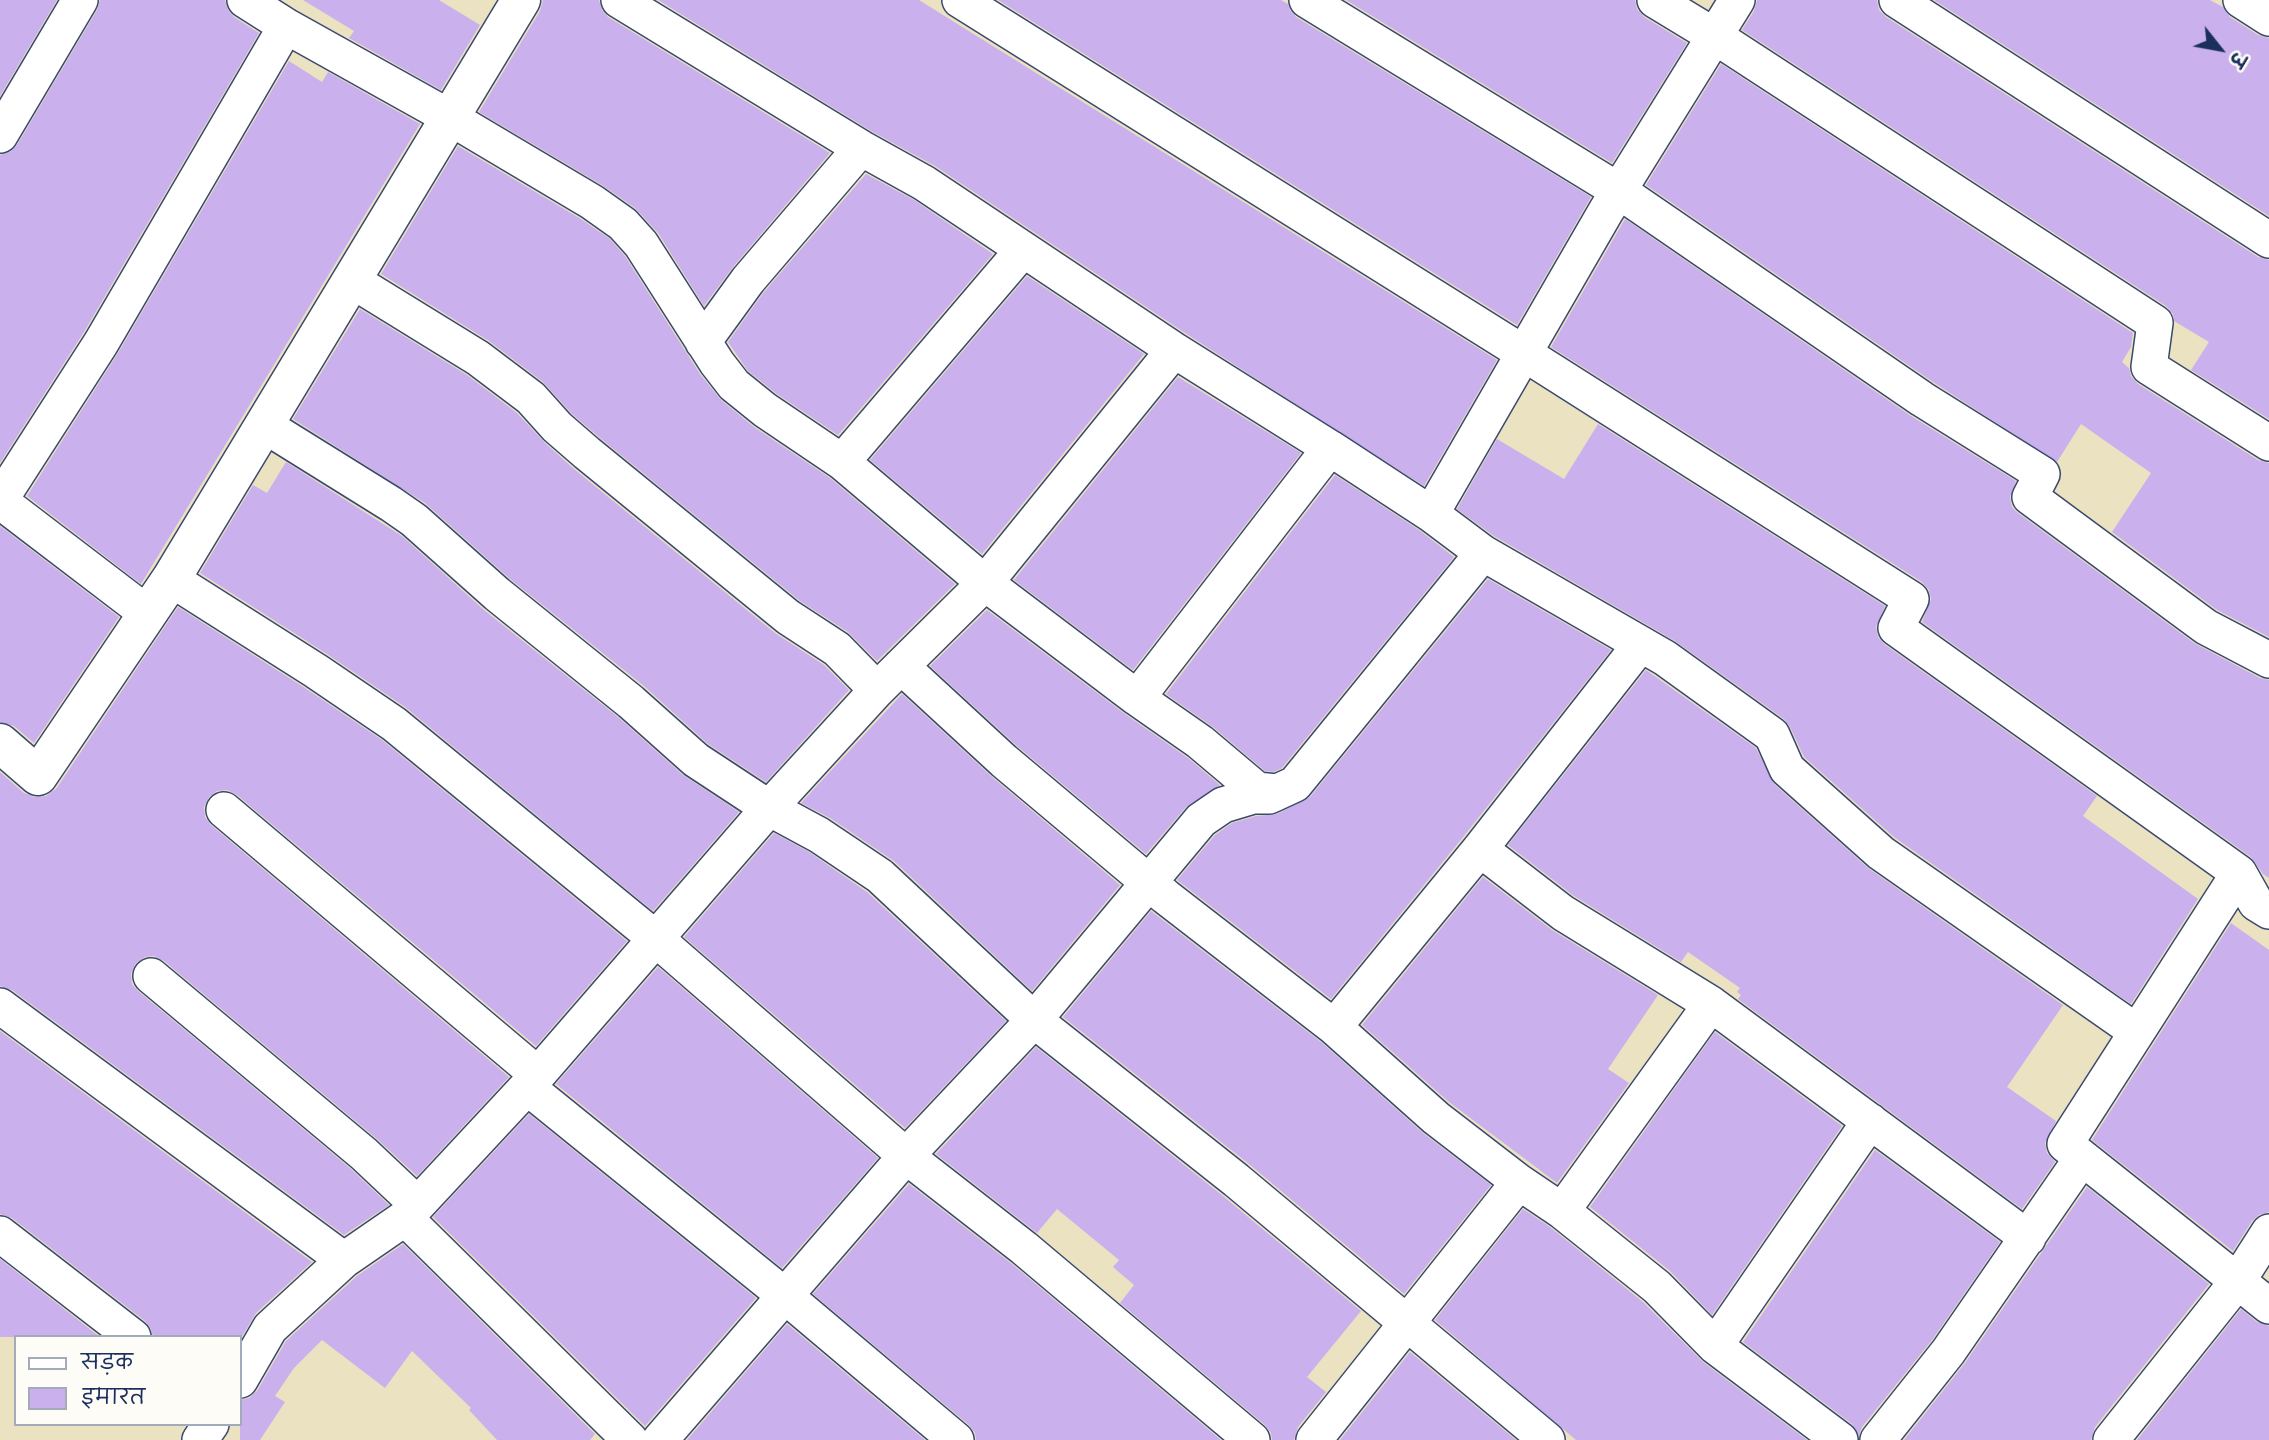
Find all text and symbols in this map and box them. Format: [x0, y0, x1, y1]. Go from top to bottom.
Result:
north arrow [2185, 14, 2255, 84]
text: उ [2224, 48, 2252, 72]
legend [14, 1335, 242, 1426]
text: सड़क [81, 1347, 133, 1376]
text: इमारत [81, 1382, 145, 1411]

